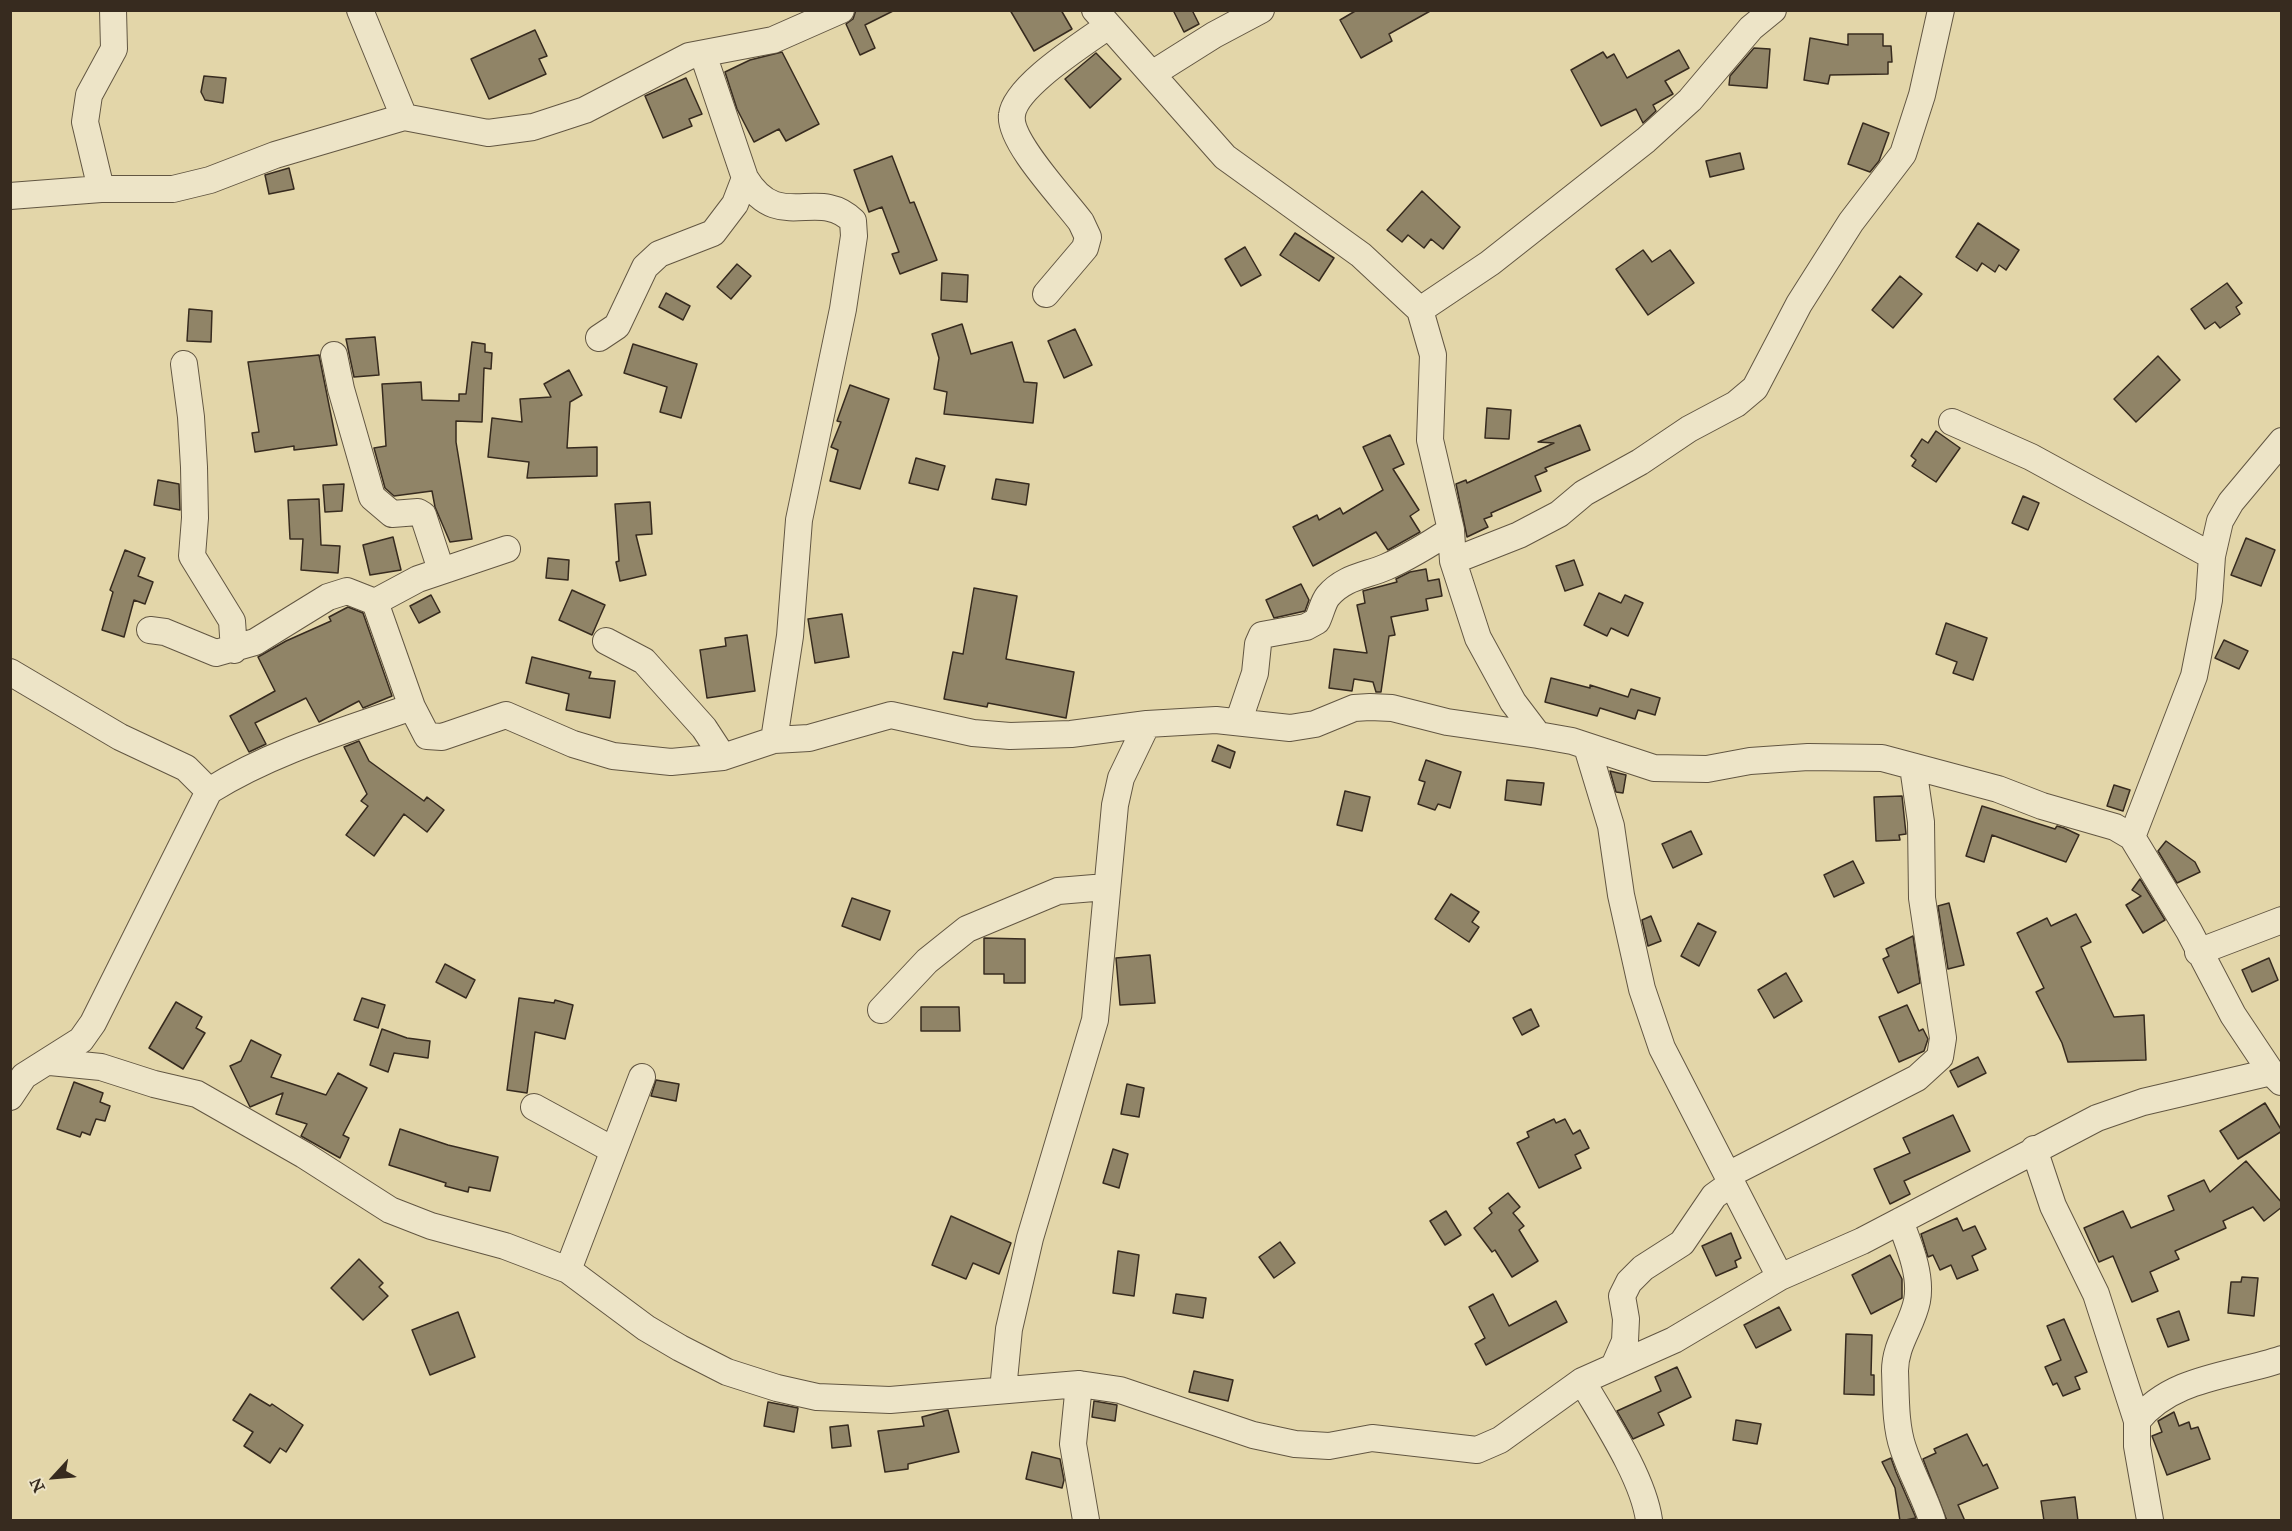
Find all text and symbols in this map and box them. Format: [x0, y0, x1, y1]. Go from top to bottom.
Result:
north arrow [24, 1447, 84, 1507]
text: N [26, 1475, 49, 1495]

